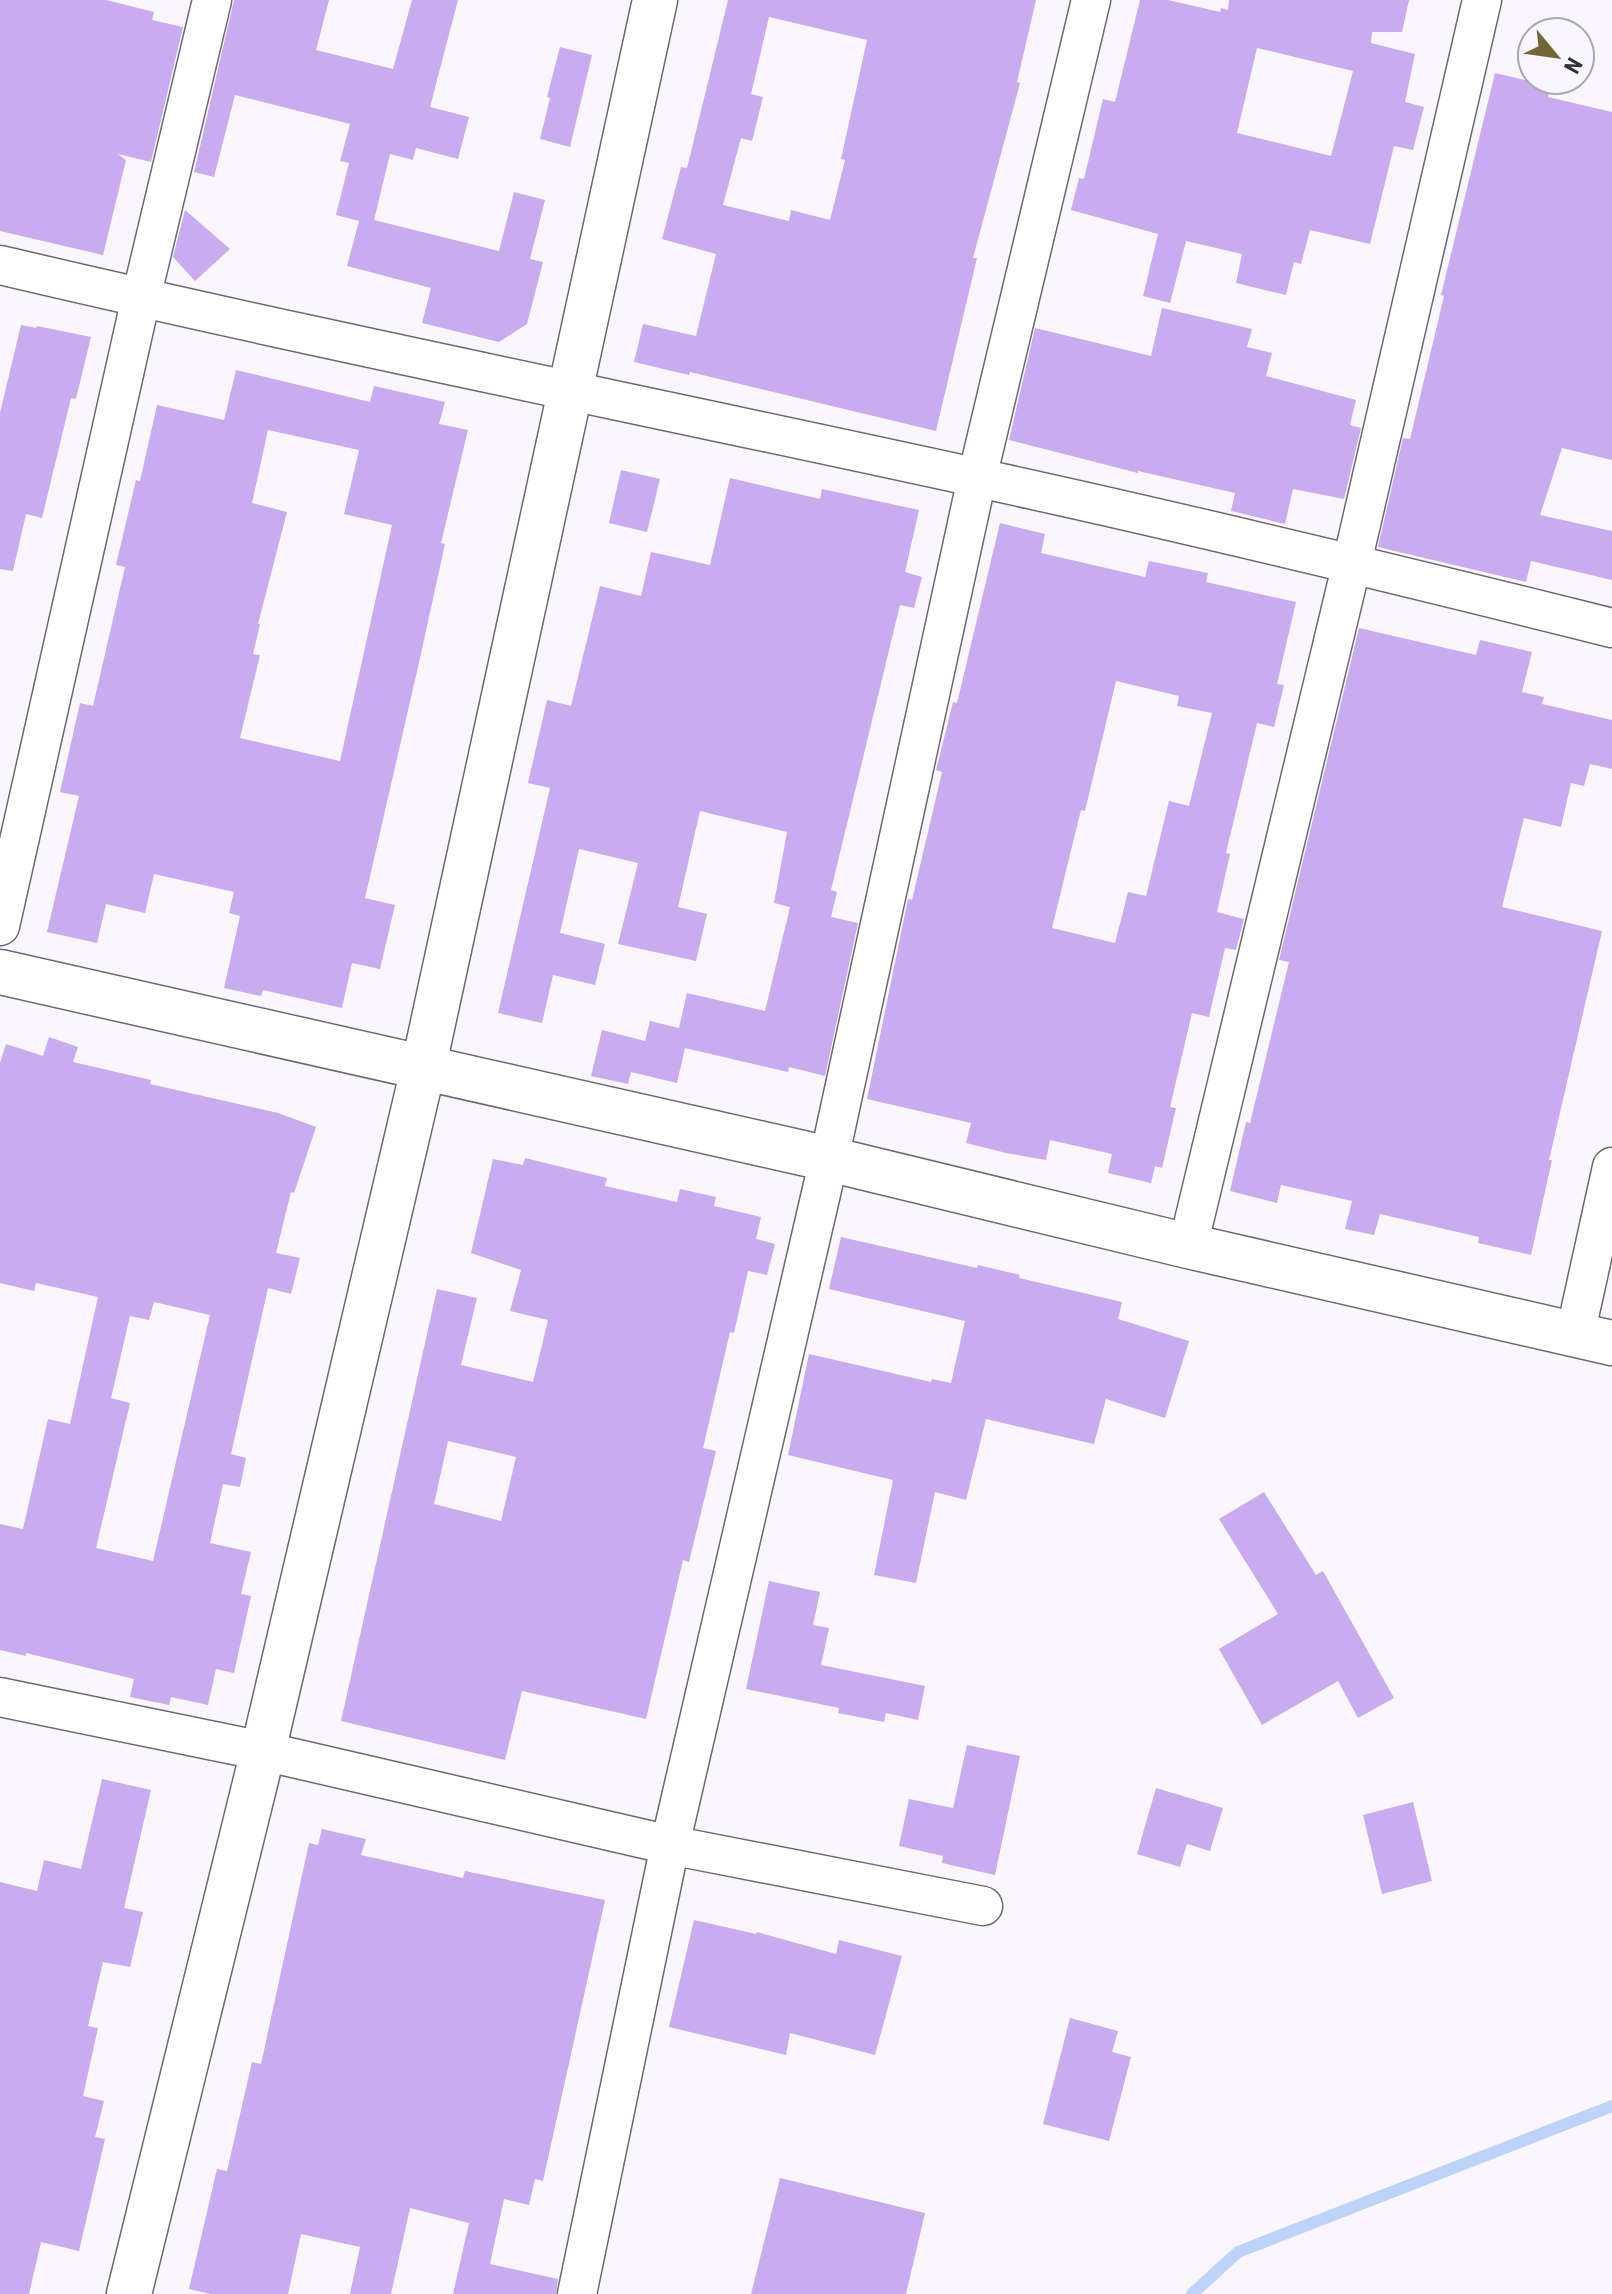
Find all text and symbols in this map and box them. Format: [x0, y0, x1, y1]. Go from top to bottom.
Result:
north arrow [1516, 16, 1596, 96]
text: N [1559, 53, 1587, 77]

